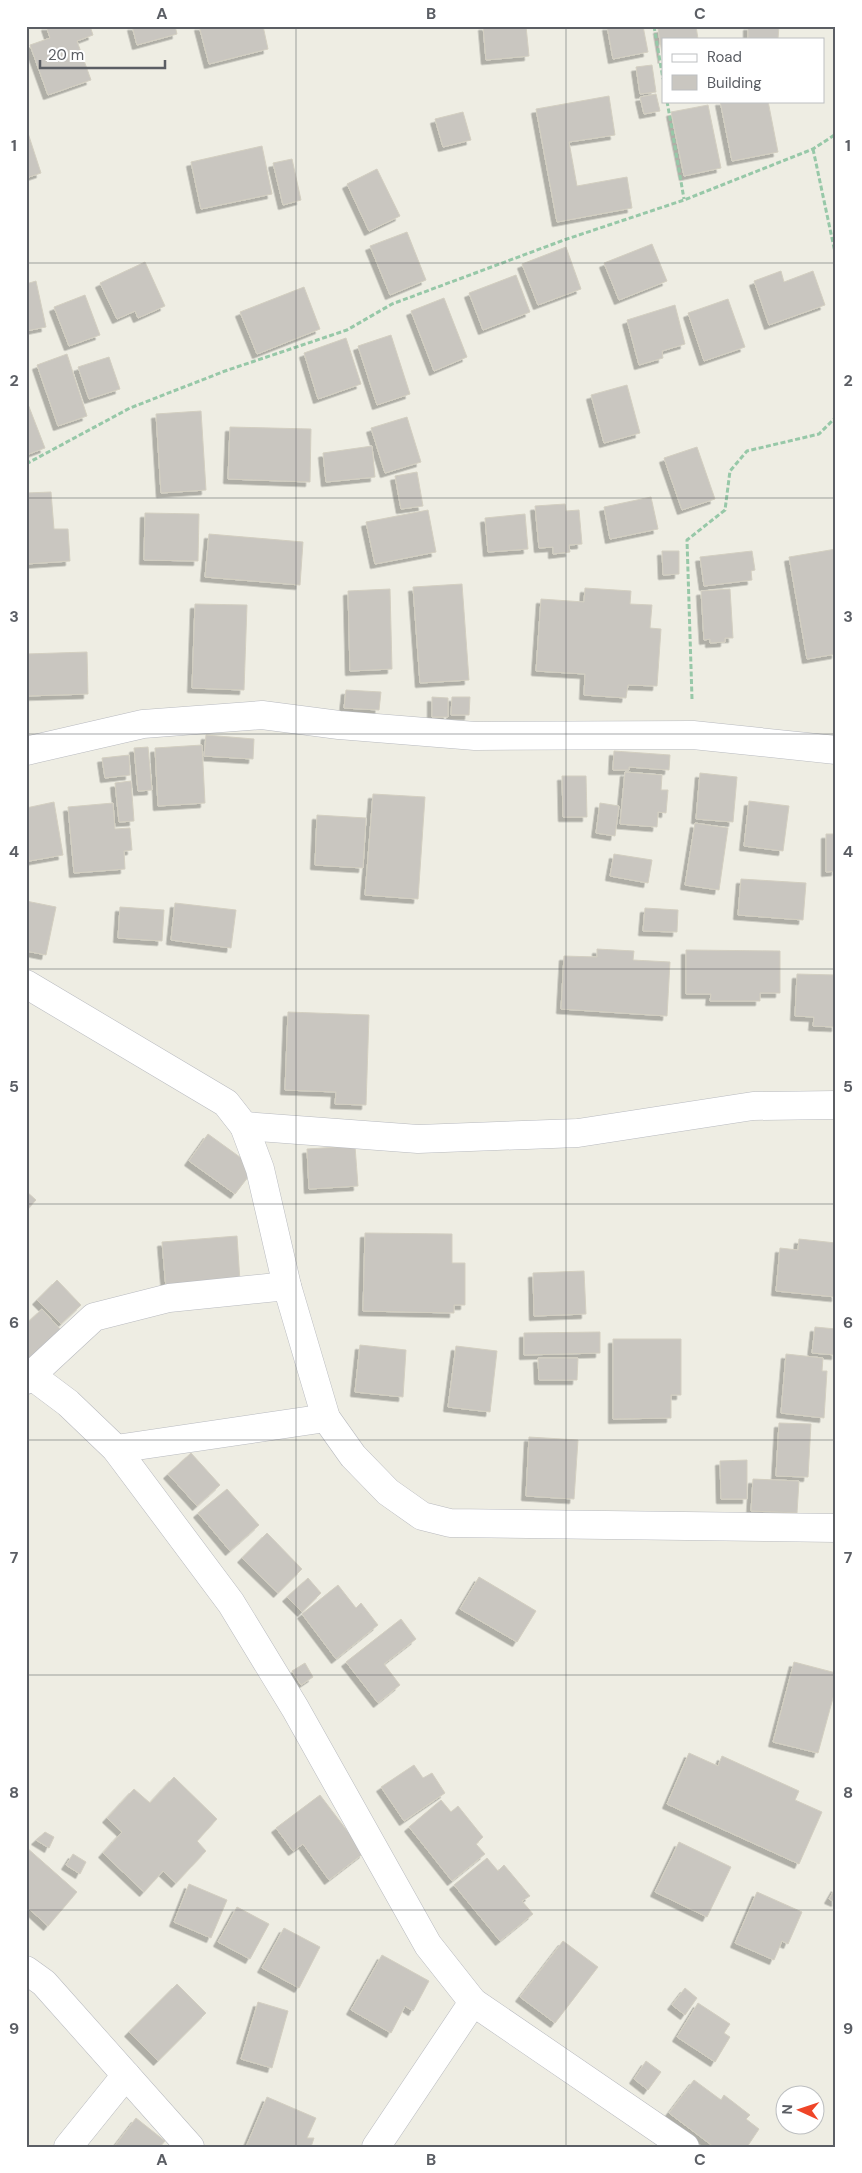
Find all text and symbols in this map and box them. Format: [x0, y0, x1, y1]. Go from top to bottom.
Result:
text: A [156, 3, 168, 24]
text: B [426, 3, 436, 24]
text: C [694, 3, 706, 24]
scale bar [40, 38, 165, 70]
legend [662, 38, 824, 102]
text: 20 m [48, 45, 84, 65]
text: Road [707, 47, 742, 67]
text: Building [707, 73, 762, 93]
text: 1 [11, 135, 17, 156]
text: 1 [845, 135, 851, 156]
text: 2 [9, 370, 19, 391]
text: 2 [843, 370, 853, 391]
text: 3 [9, 606, 19, 627]
text: 3 [843, 606, 853, 627]
text: 4 [9, 841, 19, 862]
text: 4 [843, 841, 853, 862]
text: 5 [9, 1076, 19, 1097]
text: 5 [843, 1076, 853, 1097]
text: 6 [9, 1312, 19, 1333]
text: 6 [843, 1312, 853, 1333]
text: 7 [10, 1547, 19, 1568]
text: 7 [844, 1547, 853, 1568]
text: 8 [9, 1782, 19, 1803]
text: 8 [843, 1782, 853, 1803]
text: 9 [9, 2018, 19, 2039]
text: 9 [843, 2018, 853, 2039]
north arrow [774, 2086, 824, 2136]
text: N [778, 2104, 796, 2115]
text: A [156, 2149, 168, 2170]
text: B [426, 2149, 436, 2170]
text: C [694, 2149, 706, 2170]

